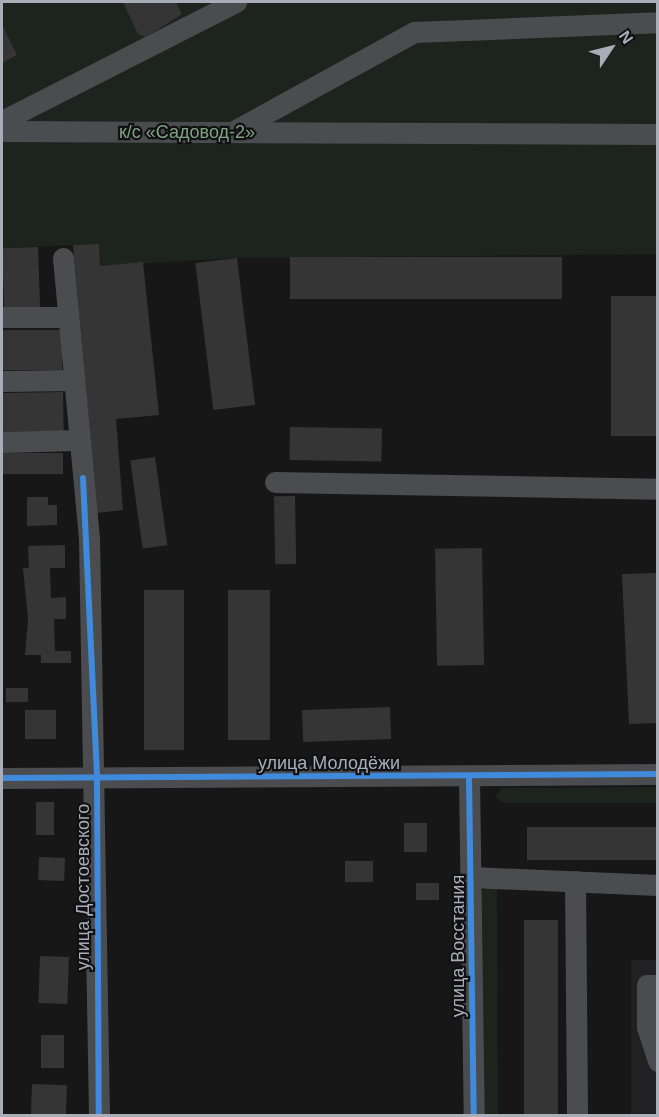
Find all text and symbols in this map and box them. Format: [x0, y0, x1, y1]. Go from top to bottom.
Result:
north arrow [581, 18, 641, 78]
text: N [616, 28, 636, 47]
park label: к/с «Садовод-2» [119, 121, 255, 143]
street label: улица Молодёжи [258, 752, 400, 774]
street label: улица Достоевского [72, 804, 94, 970]
street label: улица Восстания [447, 875, 469, 1017]

